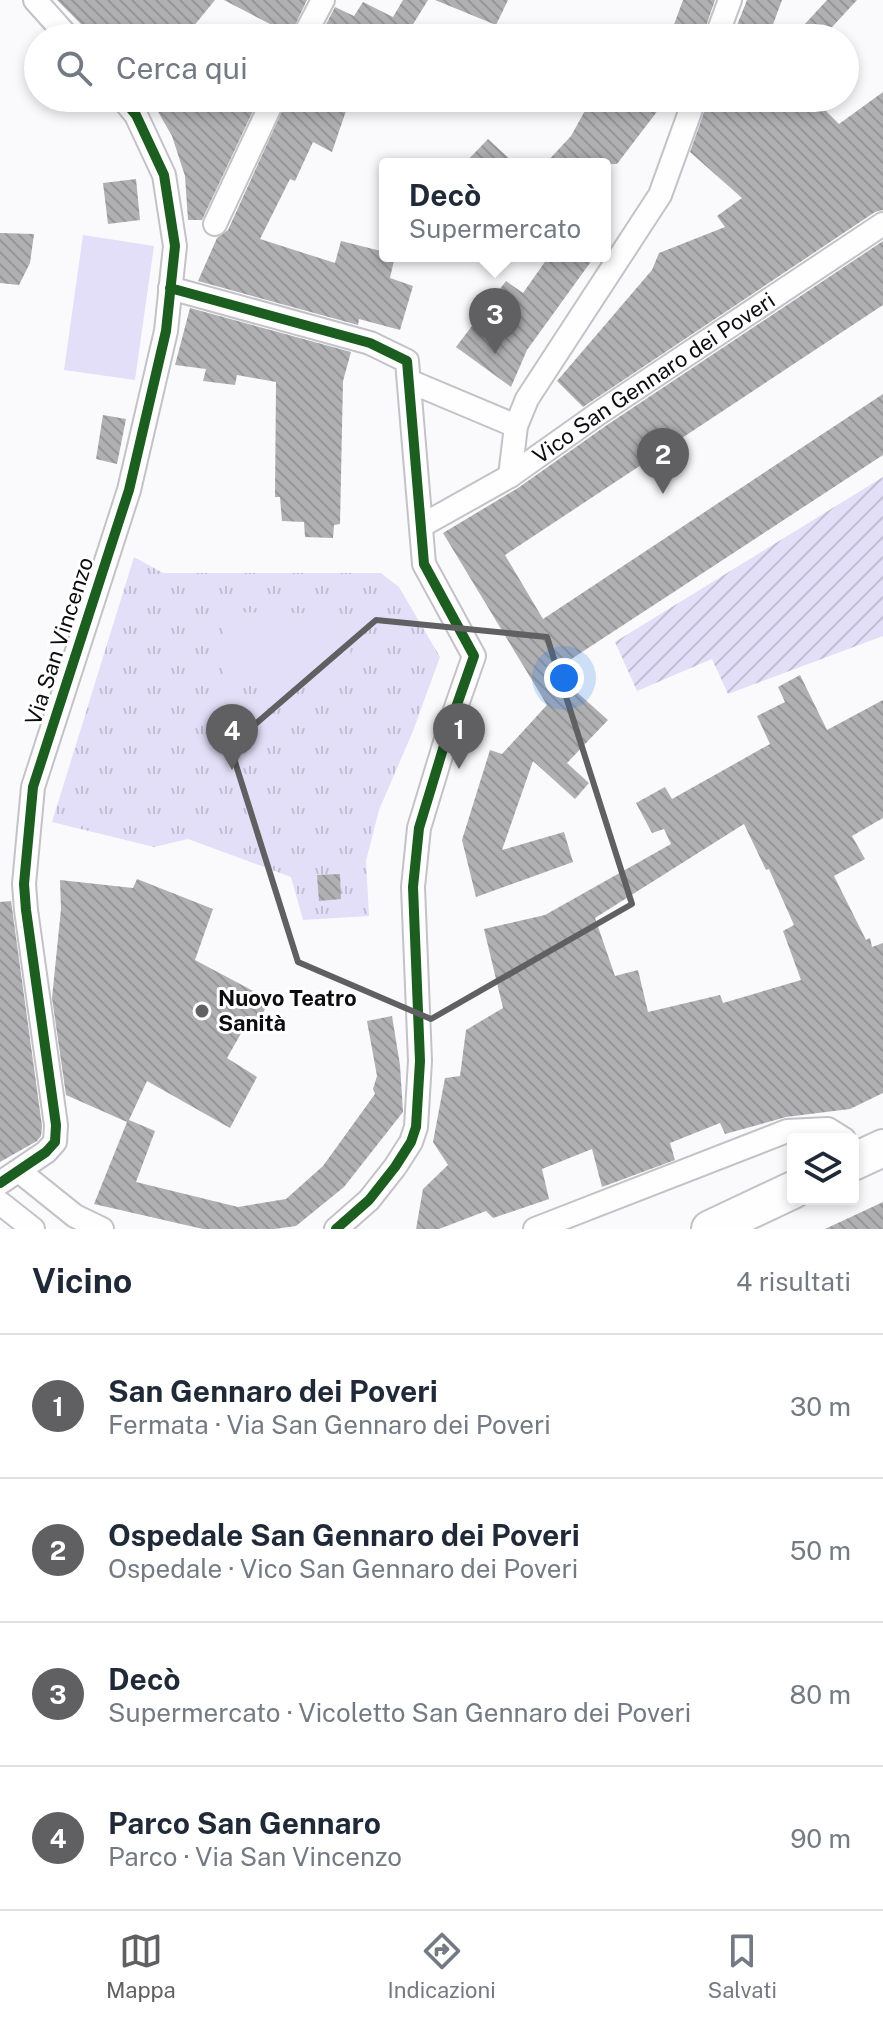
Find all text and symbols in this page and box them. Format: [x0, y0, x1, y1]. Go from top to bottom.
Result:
search box [24, 24, 859, 112]
icon: search [52, 46, 96, 90]
text: Cerca qui [116, 50, 248, 86]
popup [379, 158, 611, 262]
text: Decò [409, 177, 481, 213]
text: Supermercato [409, 213, 581, 244]
street label: Vico San Gennaro dei Poveri [528, 287, 779, 469]
pin: 3 [469, 288, 521, 354]
pin: 2 [637, 428, 689, 494]
street label: Via San Vincenzo [20, 554, 98, 728]
your location [544, 658, 584, 698]
pin: 1 [433, 703, 485, 769]
pin: 4 [206, 704, 258, 770]
place label: Nuovo Teatro Sanità [218, 985, 357, 1036]
marker: Nuovo Teatro Sanità [193, 1002, 211, 1020]
map controls [787, 1133, 859, 1205]
button: layers [787, 1133, 859, 1205]
text: Vicino [32, 1261, 132, 1301]
text: 4 risultati [736, 1266, 851, 1297]
text: San Gennaro dei Poveri [108, 1373, 438, 1409]
text: 1 [52, 1391, 64, 1422]
text: 30 m [790, 1391, 851, 1422]
text: Fermata · Via San Gennaro dei Poveri [108, 1409, 551, 1440]
text: Ospedale San Gennaro dei Poveri [108, 1517, 580, 1553]
text: 2 [50, 1535, 66, 1566]
text: 50 m [790, 1535, 851, 1566]
text: Ospedale · Vico San Gennaro dei Poveri [108, 1553, 578, 1584]
text: Decò [108, 1661, 181, 1697]
text: 3 [49, 1679, 67, 1710]
text: 80 m [790, 1679, 851, 1710]
text: Supermercato · Vicoletto San Gennaro dei Poveri [108, 1697, 691, 1728]
text: Parco San Gennaro [108, 1805, 381, 1841]
text: 4 [49, 1823, 67, 1854]
text: 90 m [790, 1823, 851, 1854]
text: Parco · Via San Vincenzo [108, 1841, 402, 1872]
tab: Mappa [106, 1929, 176, 2003]
tab: Indicazioni [388, 1929, 496, 2003]
tab: Salvati [707, 1929, 777, 2003]

